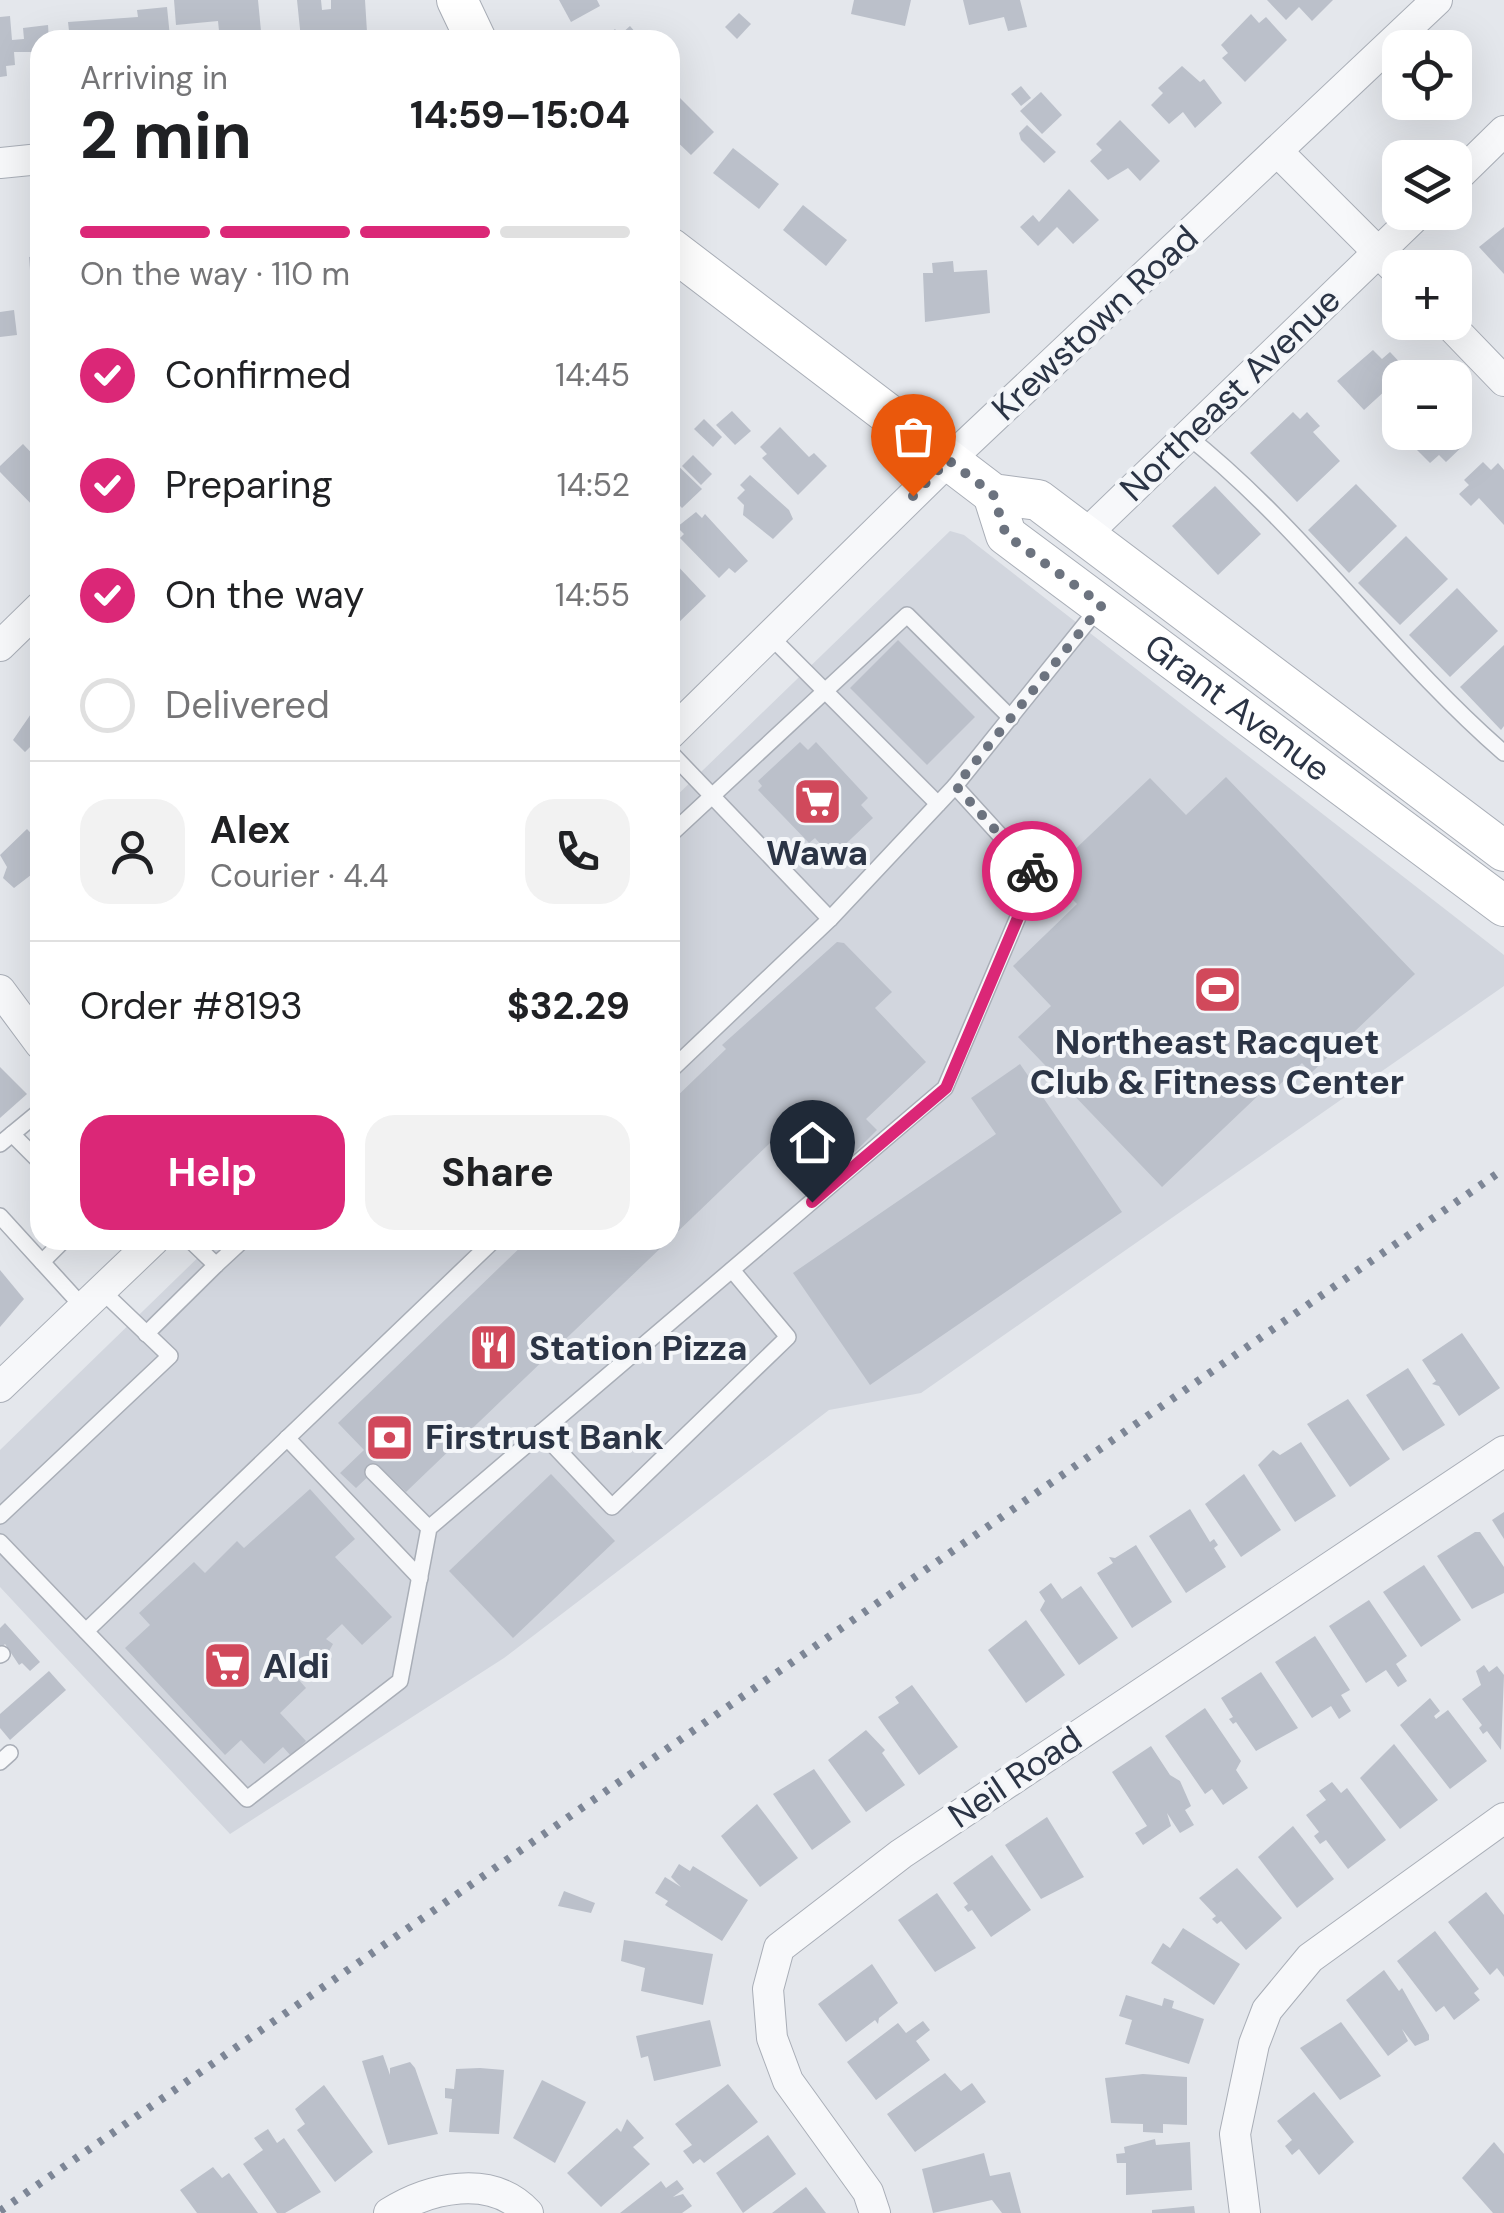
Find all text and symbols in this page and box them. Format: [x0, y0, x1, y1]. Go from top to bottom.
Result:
map controls [1382, 30, 1472, 450]
button: locate [1382, 30, 1472, 120]
text: Arriving in [80, 57, 228, 99]
text: 14:59–15:04 [410, 90, 630, 140]
text: 2 min [80, 94, 252, 178]
button: layers [1382, 140, 1472, 230]
street label: Krewstown Road [982, 215, 1208, 431]
button: + [1382, 250, 1472, 340]
text: On the way · 110 m [80, 253, 350, 295]
street label: Northeast Avenue [1110, 277, 1350, 511]
icon: check [80, 348, 135, 403]
text: Confirmed [165, 350, 351, 400]
text: 14:45 [555, 354, 630, 396]
button: − [1382, 360, 1472, 450]
pin [871, 394, 956, 497]
icon: bag [886, 409, 941, 464]
icon: check [80, 458, 135, 513]
text: Preparing [165, 460, 333, 510]
text: 14:52 [557, 464, 630, 506]
icon: check [80, 568, 135, 623]
text: On the way [165, 570, 364, 620]
text: 14:55 [555, 574, 630, 616]
street label: Grant Avenue [1136, 623, 1340, 792]
text: Delivered [165, 680, 330, 730]
supermarket icon: Wawa [791, 775, 843, 827]
button: person [80, 799, 185, 904]
button: phone [525, 799, 630, 904]
text: Alex [210, 805, 290, 855]
courier [982, 821, 1082, 921]
place label: Wawa [766, 830, 868, 876]
icon: bike [1005, 844, 1060, 899]
text: Courier · 4.4 [210, 855, 388, 897]
sports icon: Northeast Racquet Club & Fitness Center [1191, 964, 1243, 1016]
text: Order #8193 [80, 981, 303, 1031]
text: $32.29 [507, 981, 630, 1031]
place label: Northeast Racquet Club & Fitness Center [1030, 1019, 1404, 1105]
pin [770, 1100, 855, 1203]
button: Help [80, 1115, 345, 1230]
button: Share [365, 1115, 630, 1230]
icon: home [785, 1115, 840, 1170]
restaurant icon: Station Pizza [468, 1322, 520, 1374]
place label: Station Pizza [529, 1325, 747, 1371]
bank icon: Firstrust Bank [364, 1411, 416, 1463]
place label: Firstrust Bank [425, 1414, 664, 1460]
supermarket icon: Aldi [202, 1640, 254, 1692]
place label: Aldi [263, 1643, 330, 1689]
street label: Neil Road [940, 1716, 1090, 1838]

